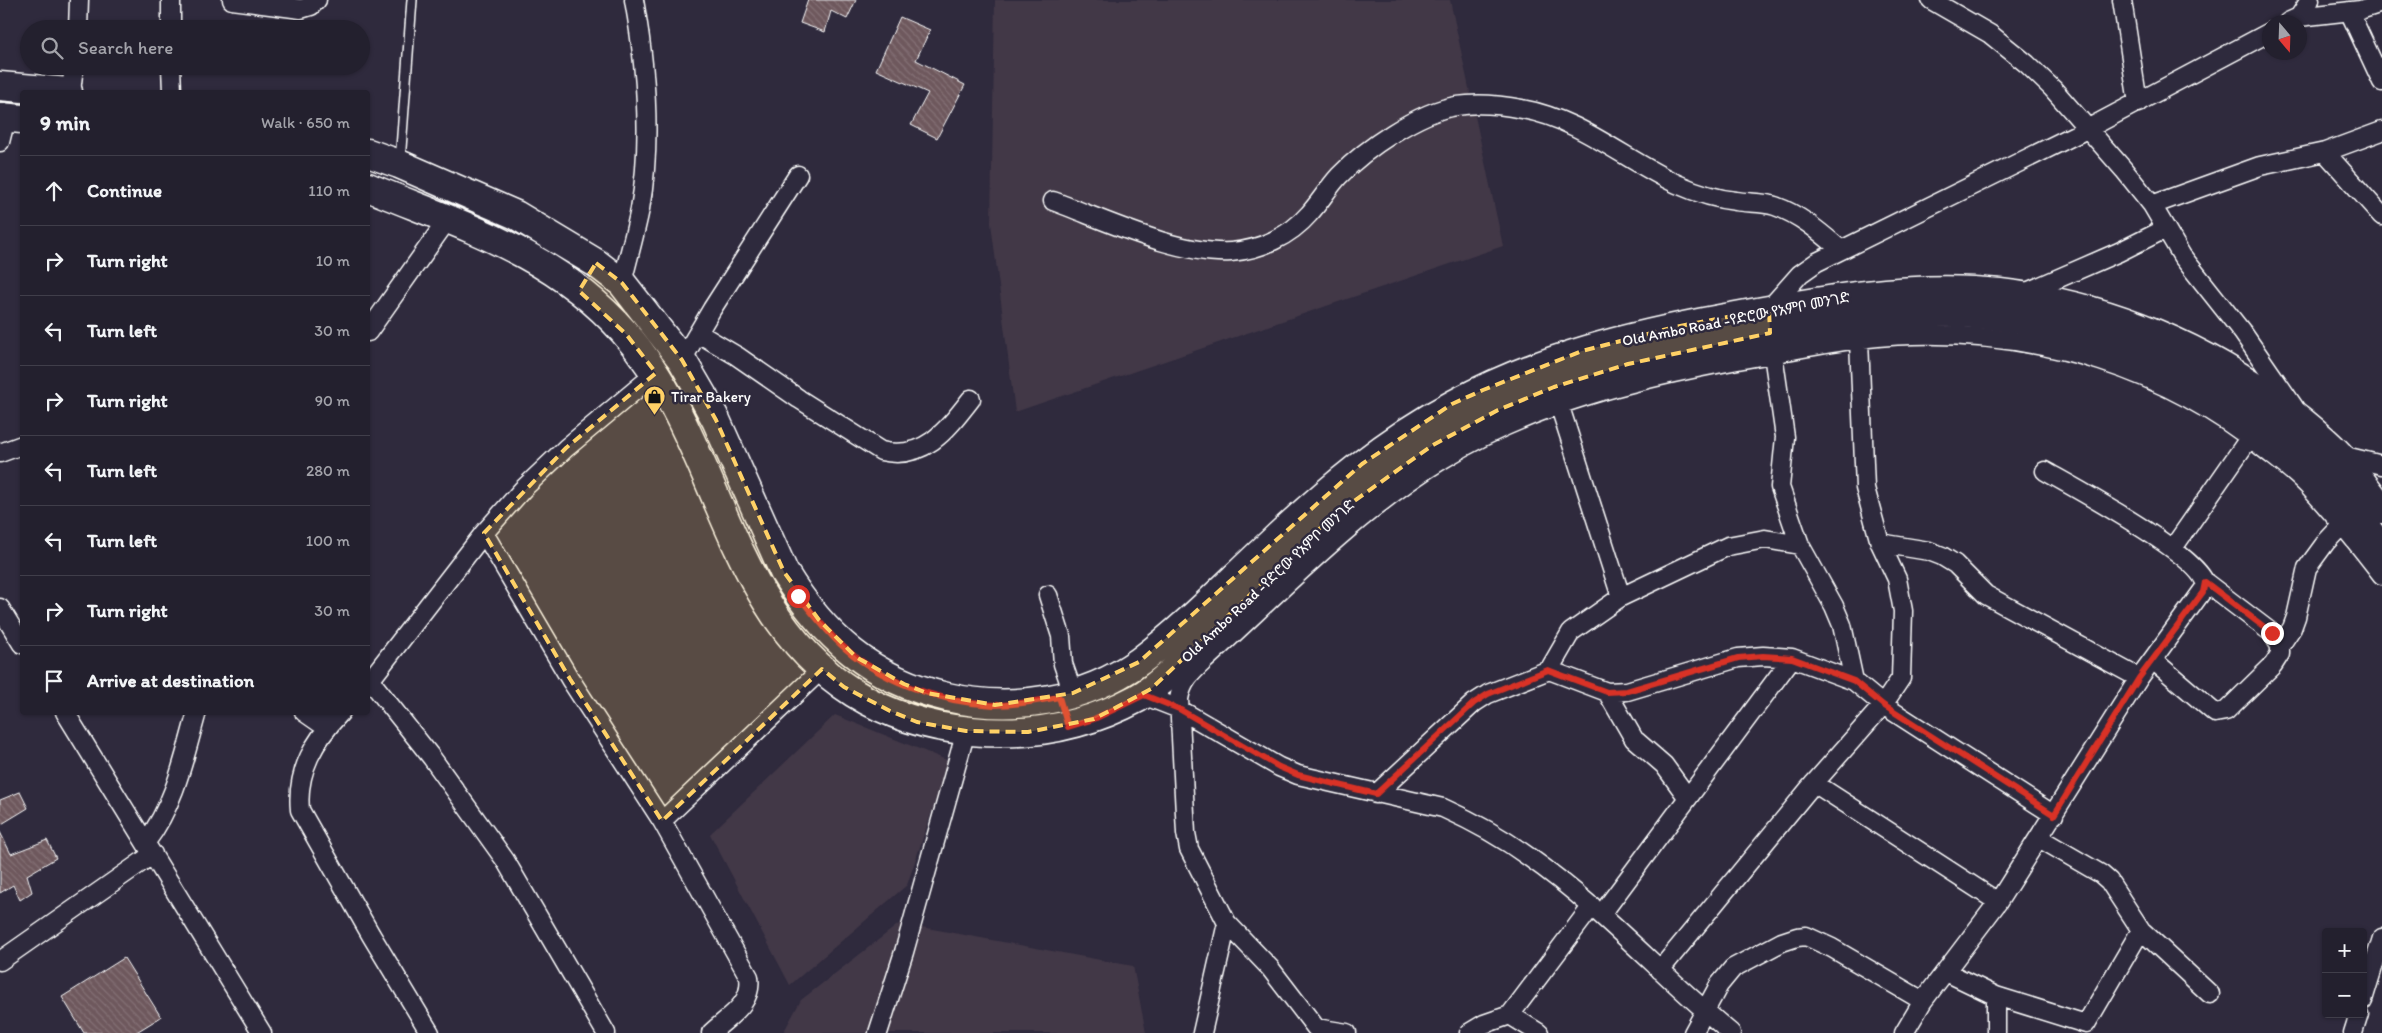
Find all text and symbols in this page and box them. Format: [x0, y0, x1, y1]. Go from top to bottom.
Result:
north arrow [2262, 15, 2307, 60]
search box [20, 20, 370, 75]
icon: search [38, 34, 66, 62]
text: Search here [78, 36, 173, 59]
text: 9 min [40, 110, 90, 135]
text: Walk · 650 m [261, 113, 350, 132]
icon: ahead [40, 177, 68, 205]
text: Continue [87, 179, 162, 202]
text: 110 m [308, 181, 350, 200]
icon: right [40, 247, 68, 275]
text: Turn right [87, 249, 168, 272]
text: 10 m [316, 251, 350, 270]
street label: Old Ambo Road -የድሮው የአምቦ መንገድ [1621, 288, 1852, 350]
icon: left [40, 317, 68, 345]
text: Turn left [87, 319, 157, 342]
text: 30 m [314, 321, 350, 340]
shop icon: Tirar Bakery [643, 385, 667, 416]
icon: right [40, 387, 68, 415]
place label: Tirar Bakery [671, 388, 751, 406]
text: Turn right [87, 389, 168, 412]
text: 90 m [315, 391, 350, 410]
icon: left [40, 457, 68, 485]
text: Turn left [87, 459, 157, 482]
text: 280 m [306, 461, 350, 480]
street label: Old Ambo Road -የድሮው የአምቦ መንገድ [1177, 495, 1359, 667]
icon: left [40, 527, 68, 555]
text: Turn left [87, 529, 157, 552]
text: 100 m [306, 531, 350, 550]
route start [787, 585, 810, 608]
icon: right [40, 597, 68, 625]
text: Turn right [87, 599, 168, 622]
text: 30 m [314, 601, 350, 620]
route end [2261, 622, 2284, 645]
icon: arrive [40, 667, 68, 695]
text: Arrive at destination [87, 669, 254, 692]
map controls [2322, 928, 2367, 1018]
button: + [2322, 928, 2367, 973]
button: − [2322, 973, 2367, 1018]

